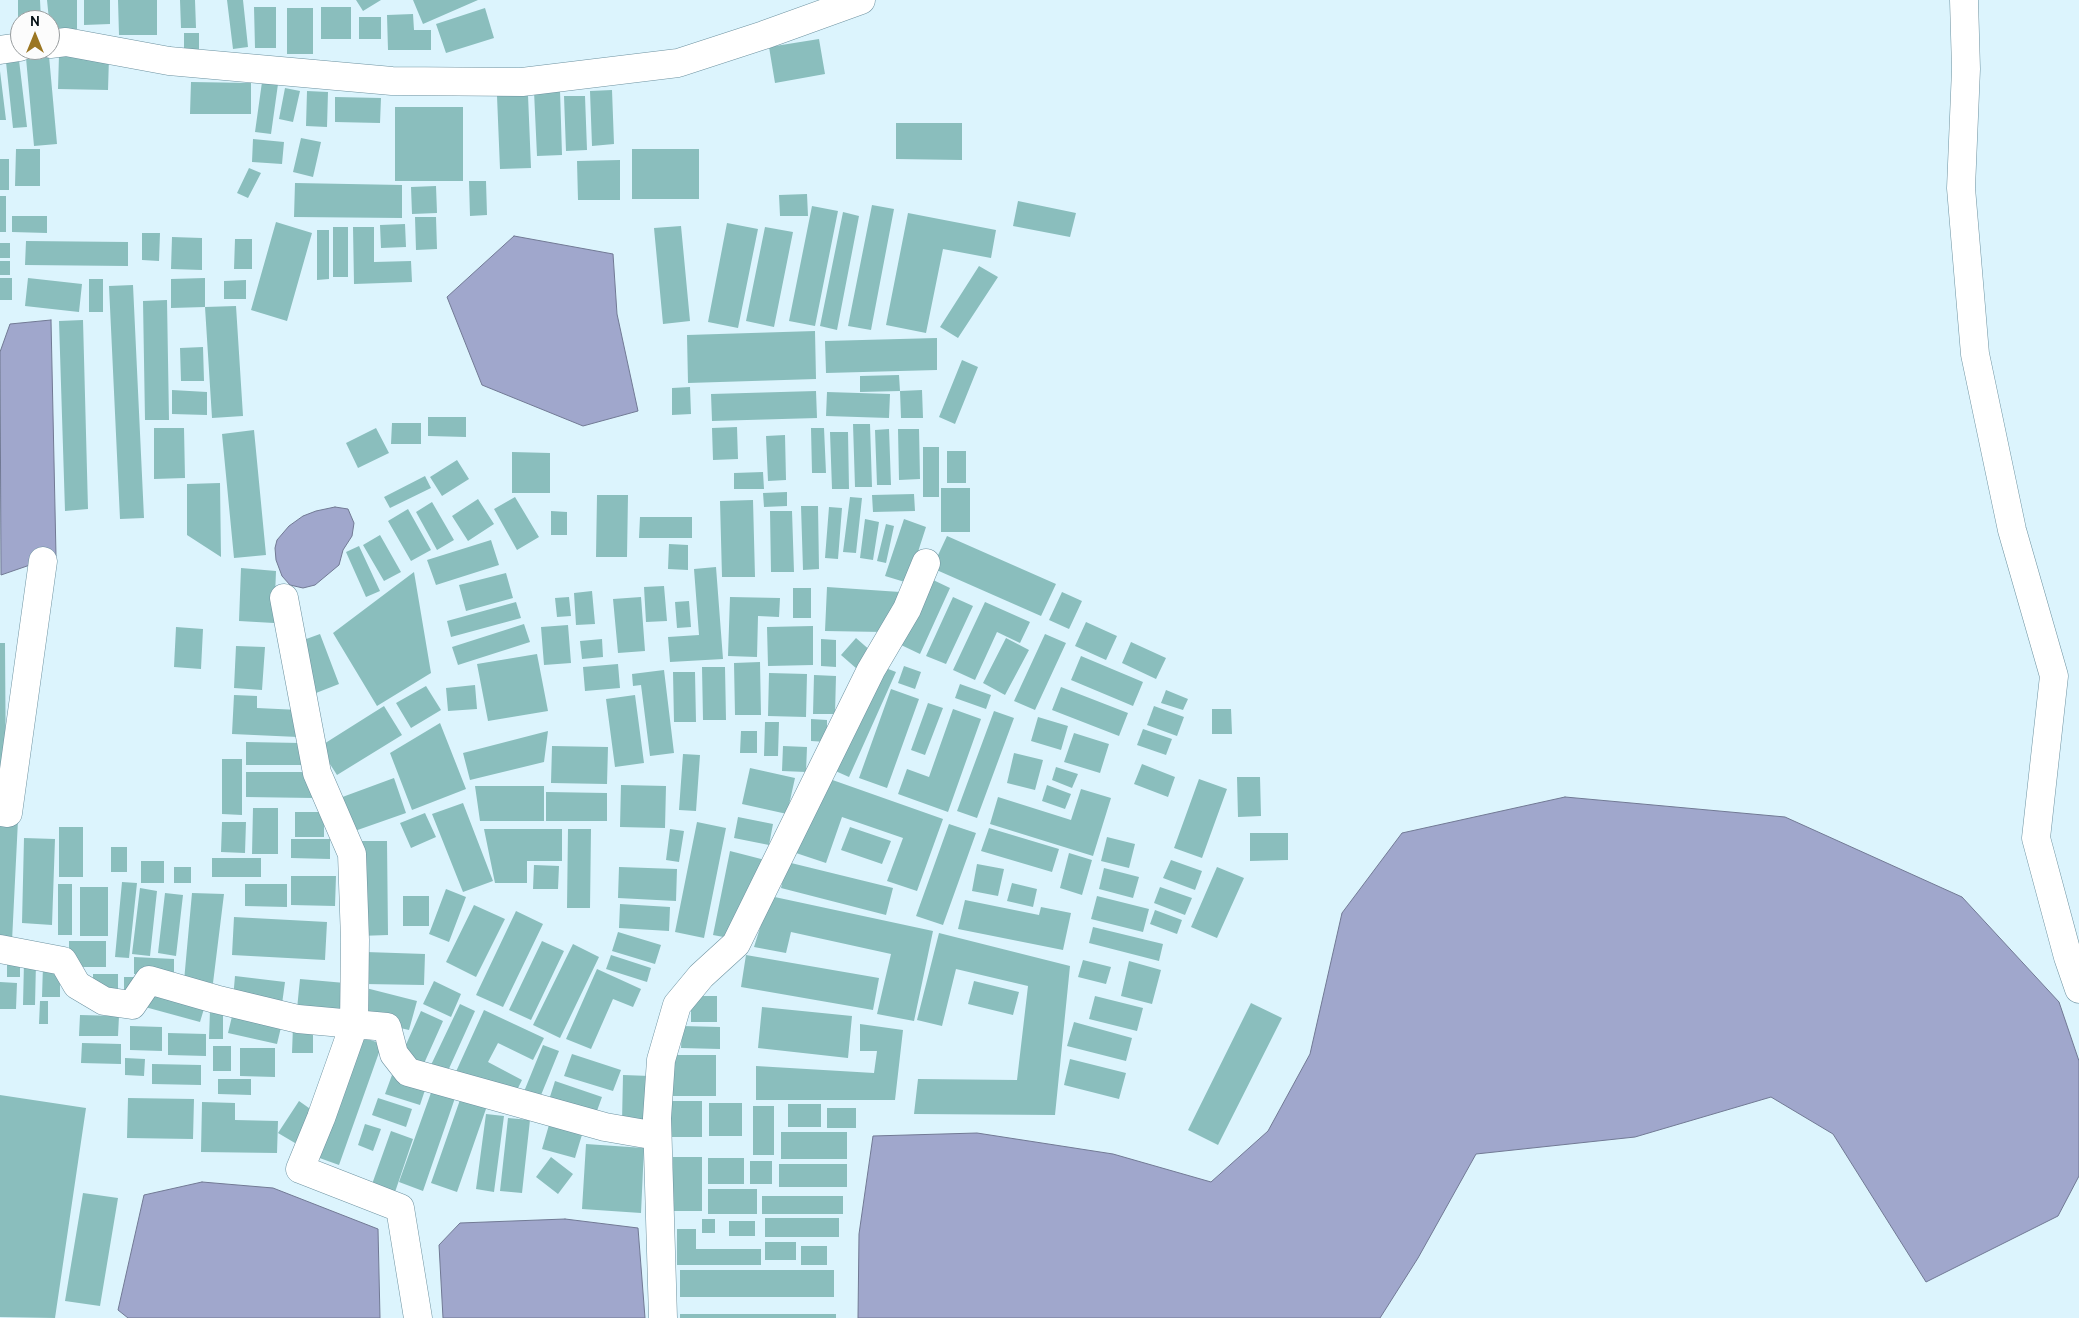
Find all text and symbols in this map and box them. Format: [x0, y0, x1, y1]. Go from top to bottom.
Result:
north arrow [10, 10, 60, 60]
text: N [30, 12, 40, 30]

